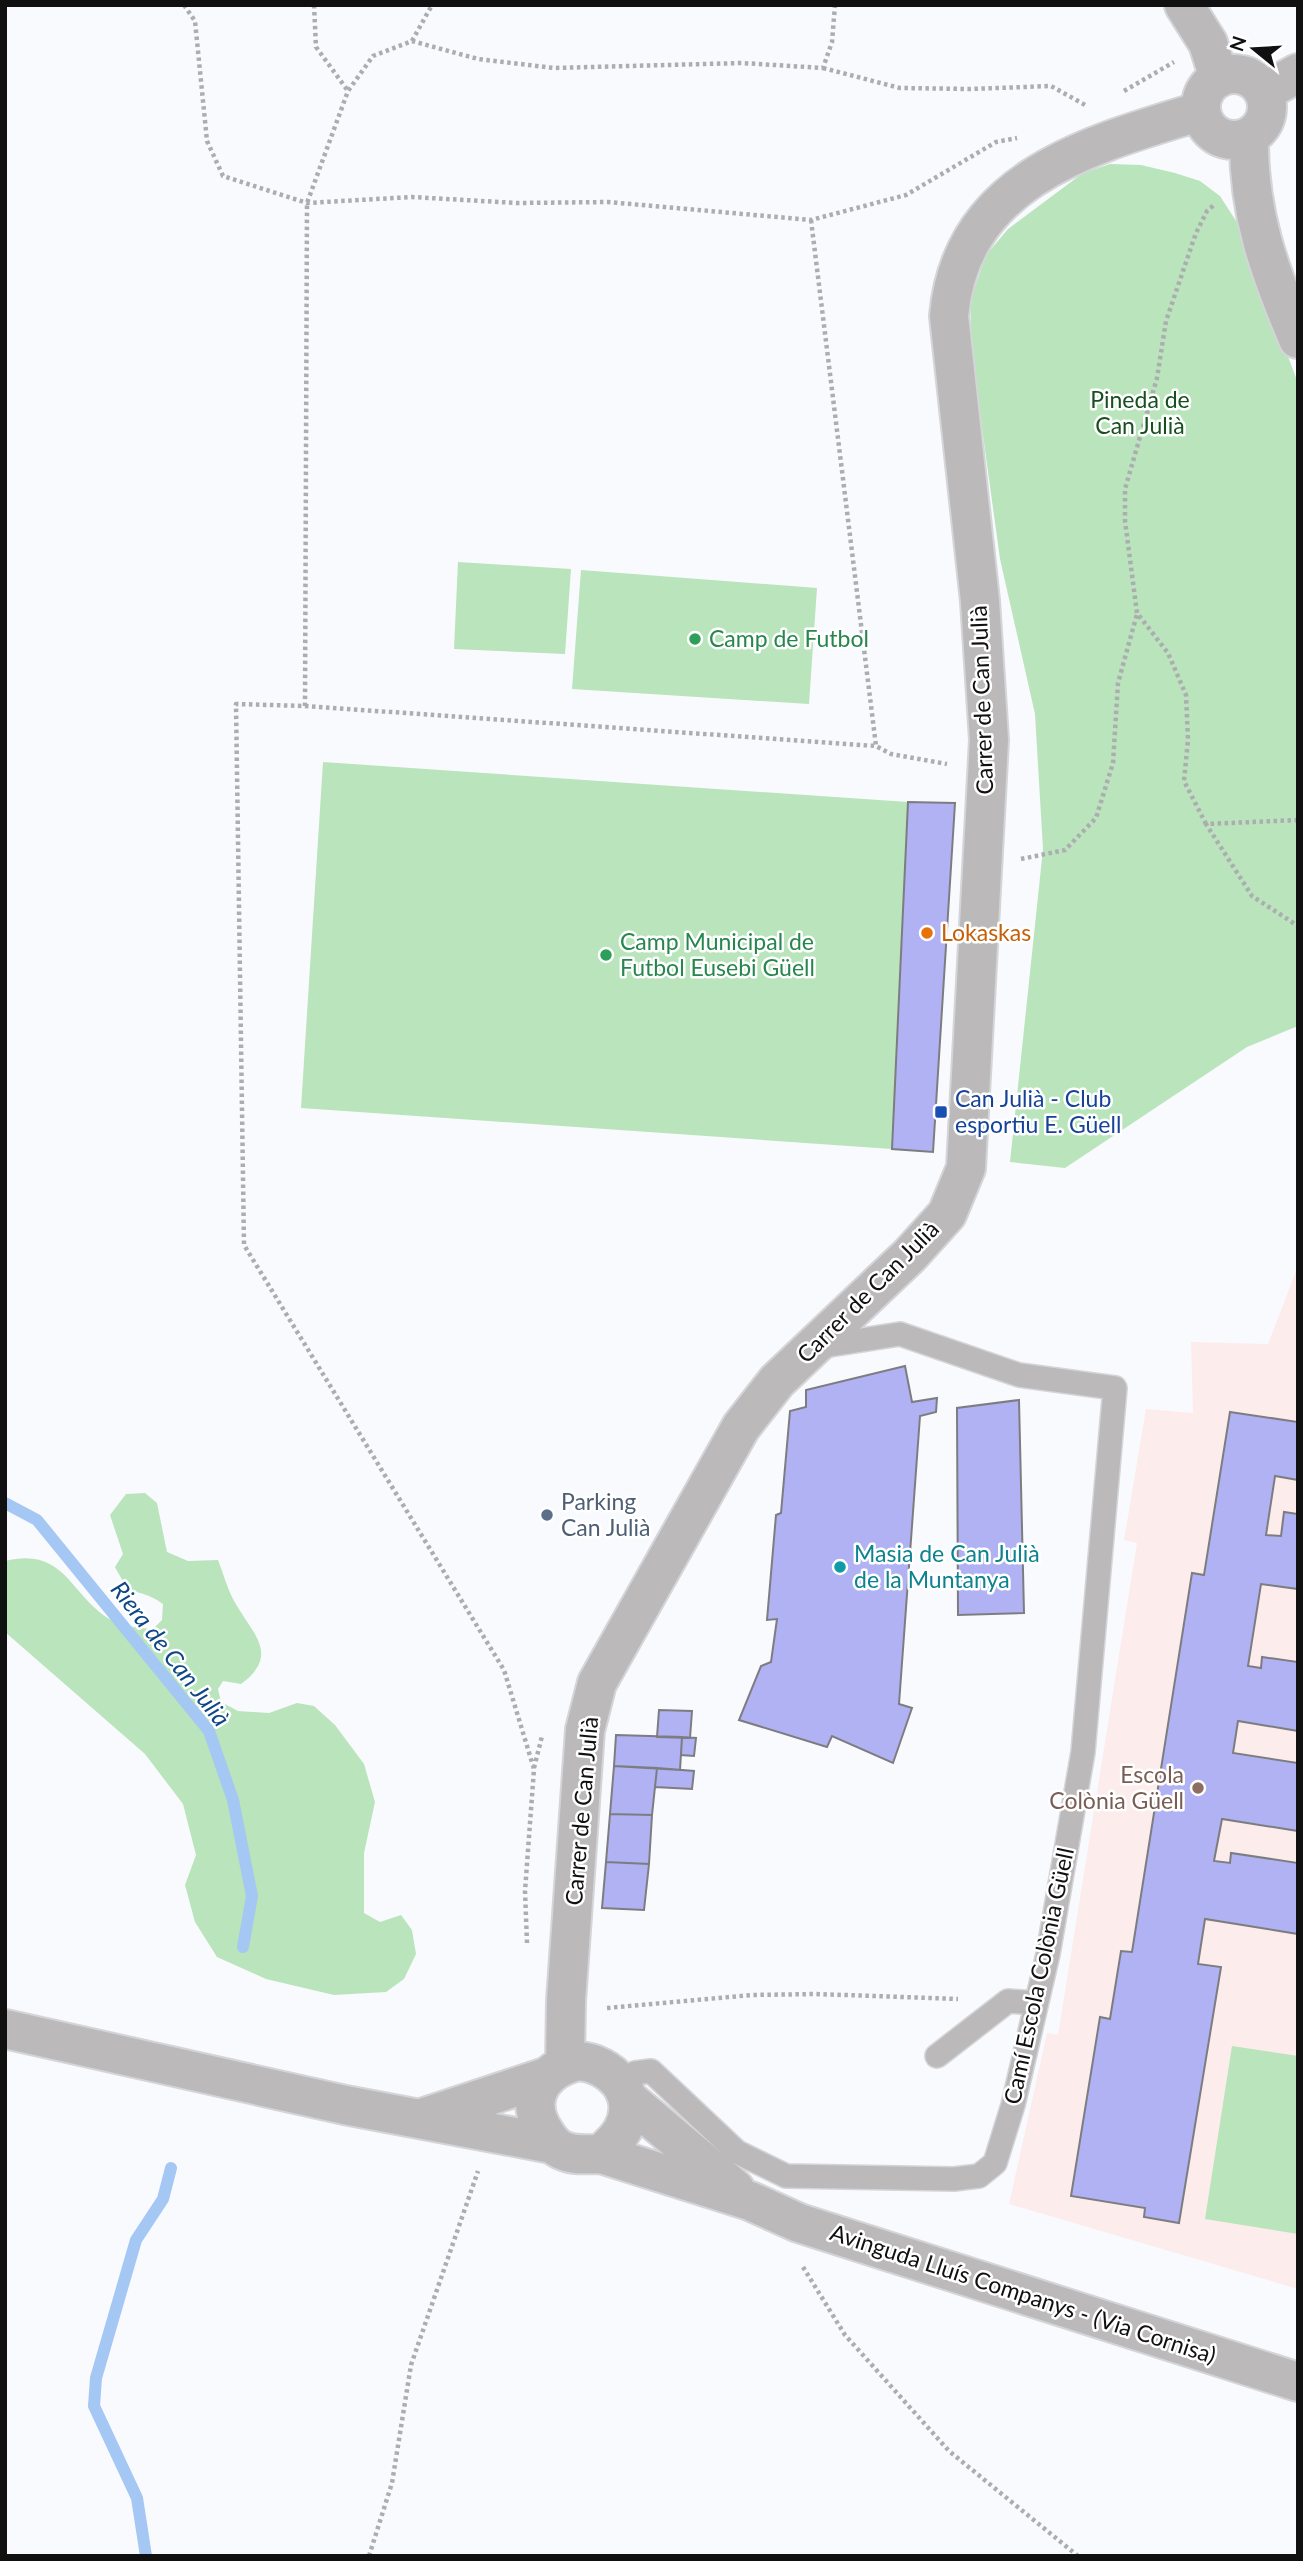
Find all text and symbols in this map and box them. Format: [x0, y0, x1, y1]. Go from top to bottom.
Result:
north arrow [1219, 14, 1289, 84]
text: N [1224, 33, 1251, 54]
park label: Pineda de Can Julià [1090, 385, 1190, 439]
street label: Carrer de Can Julià [964, 605, 998, 795]
place label: Camp de Futbol [709, 624, 869, 652]
marker: Camp de Futbol [687, 631, 703, 647]
place label: Lokaskas [941, 918, 1031, 946]
marker: Lokaskas [919, 925, 935, 941]
place label: Camp Municipal de Futbol Eusebi Güell [620, 927, 815, 981]
marker: Camp Municipal de Futbol Eusebi Güell [598, 947, 614, 963]
place label: Can Julià - Club esportiu E. Güell [955, 1084, 1121, 1138]
marker: Can Julià - Club esportiu E. Güell [933, 1104, 949, 1120]
street label: Carrer de Can Julià [790, 1214, 944, 1368]
place label: Parking Can Julià [561, 1487, 650, 1541]
marker: Parking Can Julià [539, 1507, 555, 1523]
place label: Masia de Can Julià de la Muntanya [854, 1539, 1040, 1593]
marker: Masia de Can Julià de la Muntanya [832, 1559, 848, 1575]
water label: Riera de Can Julià [106, 1575, 237, 1731]
street label: Carrer de Can Julià [559, 1715, 603, 1906]
place label: Escola Colònia Güell [1049, 1760, 1184, 1814]
marker: Escola Colònia Güell [1190, 1780, 1206, 1796]
street label: Camí Escola Colònia Güell [997, 1845, 1079, 2107]
street label: Avinguda Lluís Companys - (Via Cornisa) [827, 2217, 1220, 2369]

